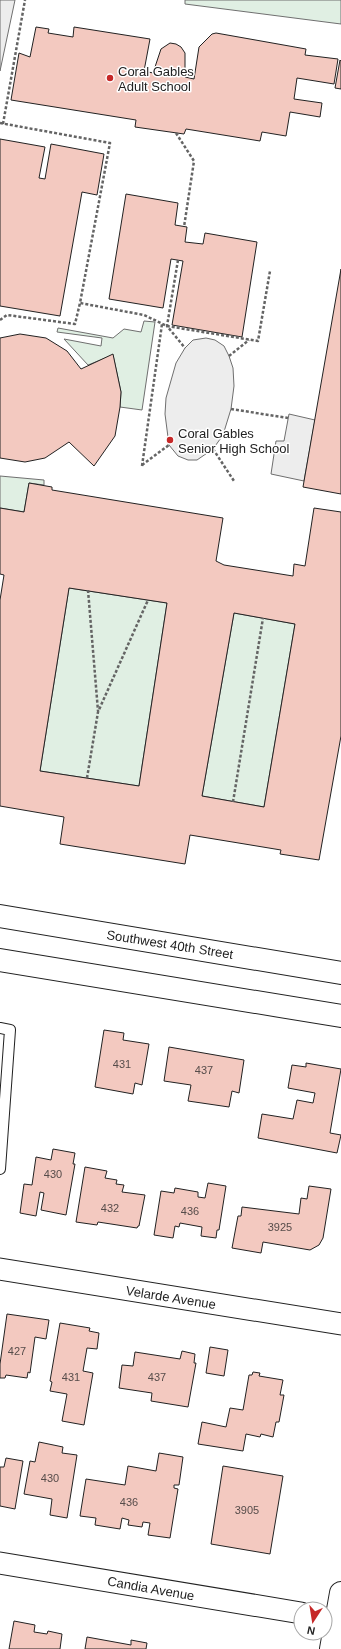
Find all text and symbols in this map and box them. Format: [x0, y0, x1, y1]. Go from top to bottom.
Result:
place label: Coral Gables Adult School [118, 64, 194, 94]
marker: Coral Gables Adult School [105, 73, 115, 83]
place label: Coral Gables Senior High School [178, 426, 289, 456]
marker: Coral Gables Senior High School [165, 435, 175, 445]
street label: Southwest 40th Street [106, 927, 235, 962]
house number: 431 [113, 1058, 131, 1070]
house number: 437 [195, 1064, 213, 1076]
house number: 430 [44, 1168, 62, 1180]
house number: 432 [101, 1202, 119, 1214]
house number: 436 [181, 1205, 199, 1217]
house number: 3925 [268, 1221, 292, 1233]
street label: Velarde Avenue [125, 1283, 217, 1312]
house number: 427 [8, 1345, 26, 1357]
house number: 431 [62, 1371, 80, 1383]
house number: 437 [148, 1371, 166, 1383]
house number: 430 [41, 1472, 59, 1484]
house number: 436 [120, 1496, 138, 1508]
house number: 3905 [235, 1504, 259, 1516]
street label: Candia Avenue [106, 1573, 196, 1604]
north arrow [293, 1601, 333, 1641]
text: N [306, 1624, 316, 1637]

